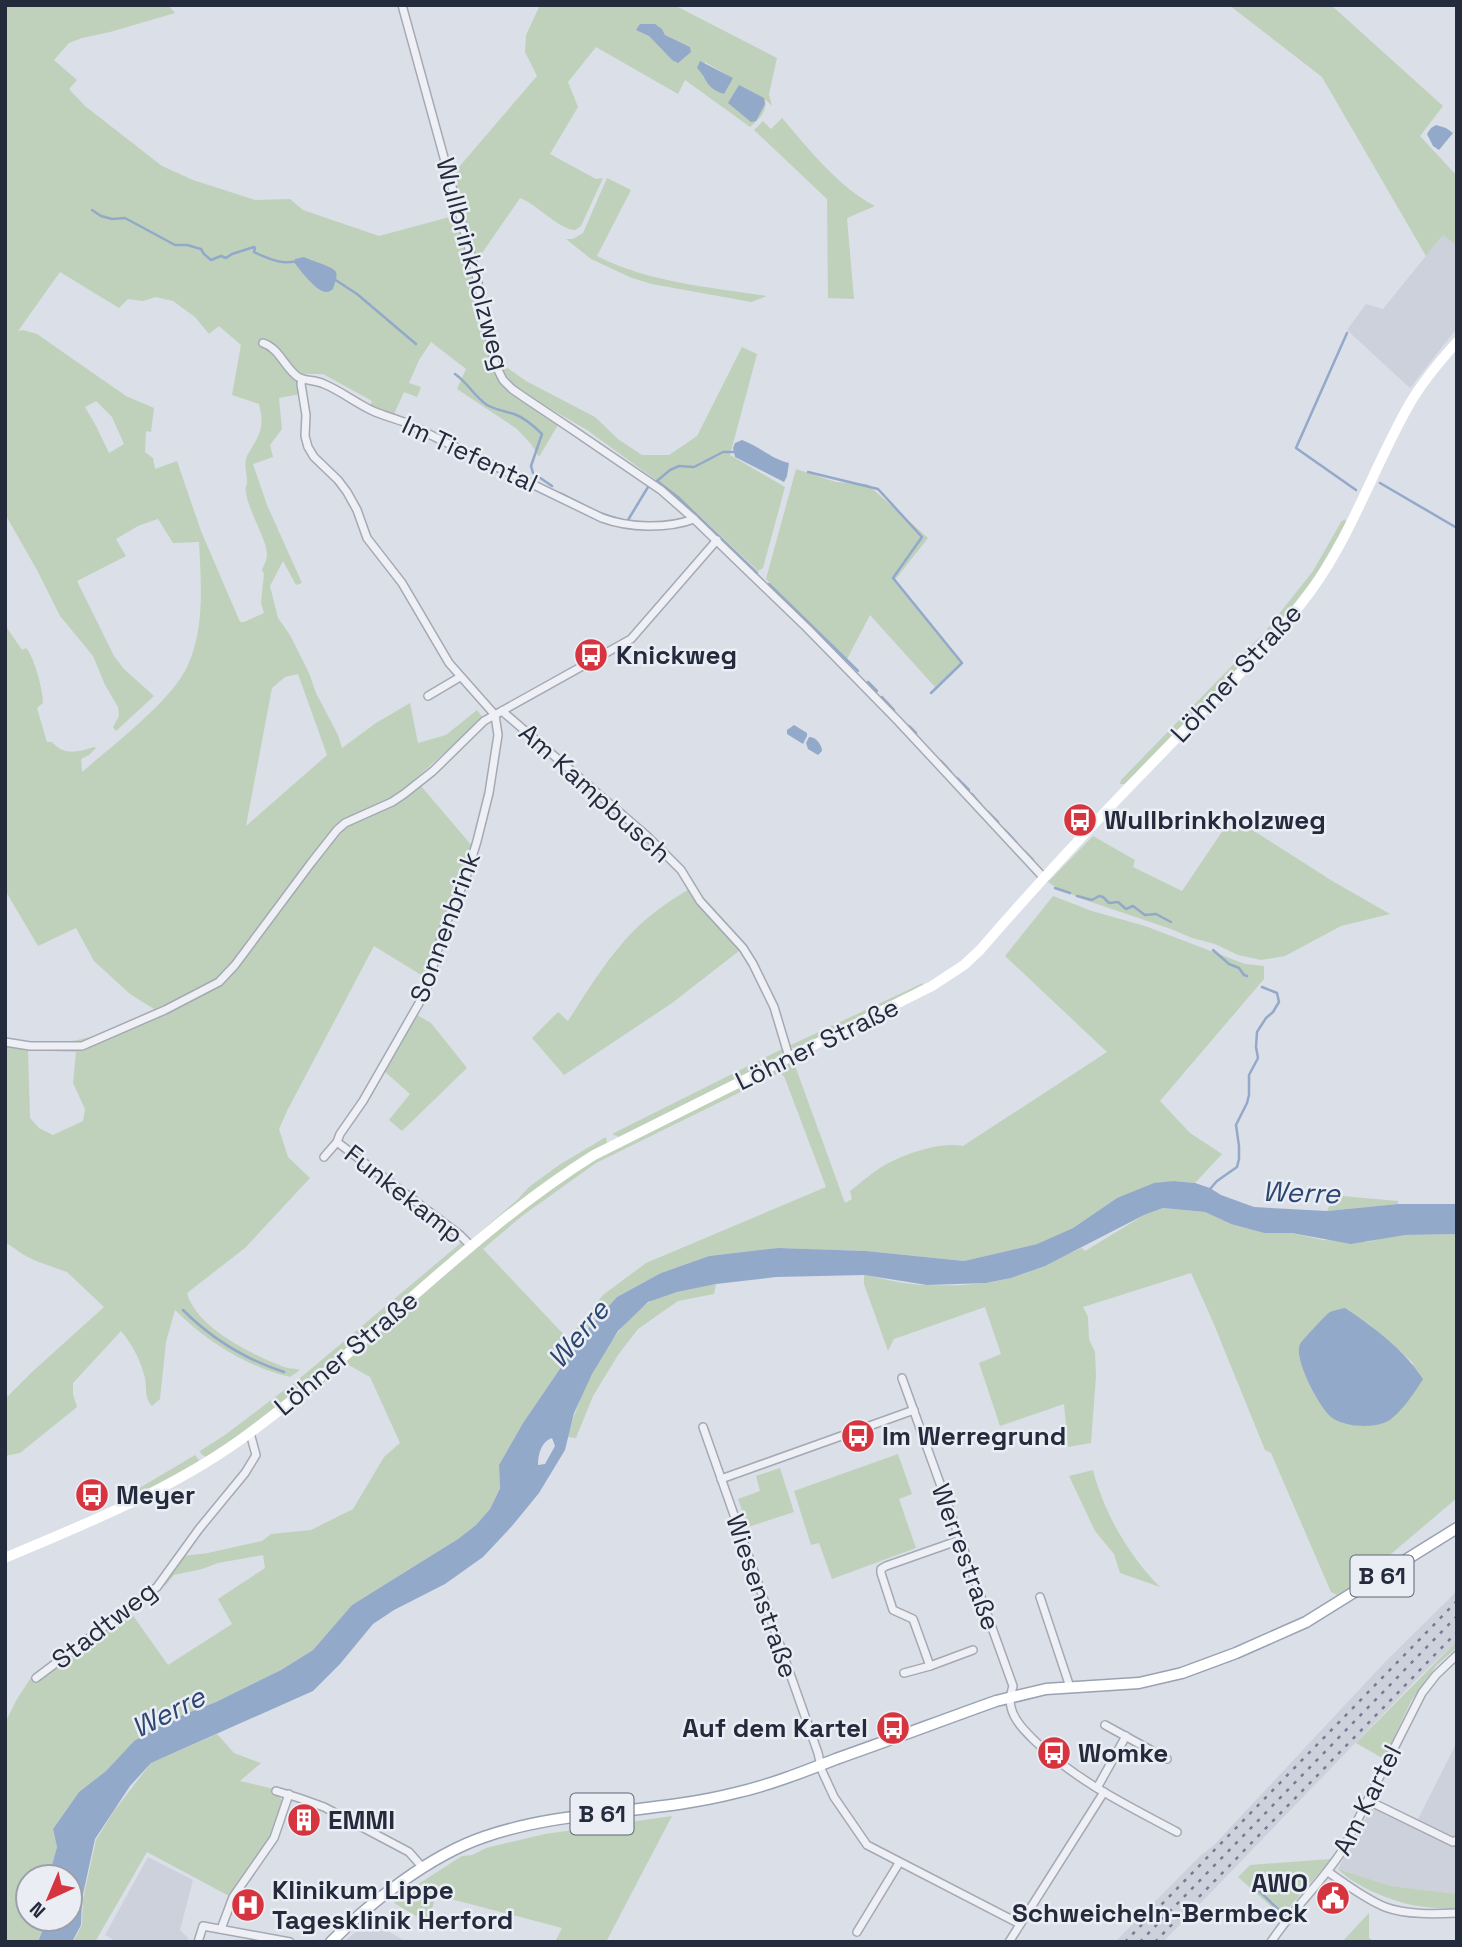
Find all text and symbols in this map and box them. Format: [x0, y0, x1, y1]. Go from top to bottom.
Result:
street label: Wullbrinkholzweg [428, 154, 518, 374]
street label: Im Tiefental [397, 408, 543, 500]
street label: Löhner Straße [1163, 596, 1309, 750]
bus stop icon: Knickweg [572, 636, 610, 674]
place label: Knickweg [616, 638, 737, 672]
street label: Am Kampbusch [512, 716, 678, 870]
bus stop icon: Wullbrinkholzweg [1061, 801, 1099, 839]
place label: Wullbrinkholzweg [1104, 803, 1326, 837]
street label: Sonnenbrink [402, 847, 488, 1007]
street label: Löhner Straße [730, 990, 904, 1098]
street label: Funkekamp [337, 1137, 471, 1251]
water label: Werre [1261, 1173, 1342, 1211]
street label: Löhner Straße [267, 1283, 425, 1423]
water label: Werre [539, 1292, 618, 1375]
bus stop icon: Im Werregrund [839, 1417, 877, 1455]
place label: Im Werregrund [882, 1419, 1066, 1453]
bus stop icon: Meyer [73, 1476, 111, 1514]
place label: Meyer [116, 1478, 195, 1512]
street label: Werrestraße [924, 1479, 1008, 1635]
street label: Wiesenstraße [718, 1510, 806, 1682]
road number: B 61 [1350, 1556, 1414, 1596]
street label: Stadtweg [45, 1574, 163, 1676]
water label: Werre [125, 1678, 212, 1746]
bus stop icon: Auf dem Kartel [874, 1709, 912, 1747]
place label: Auf dem Kartel [682, 1711, 868, 1745]
bus stop icon: Womke [1035, 1734, 1073, 1772]
place label: Womke [1078, 1736, 1168, 1770]
street label: Am Kartel [1325, 1739, 1409, 1861]
road number: B 61 [570, 1794, 634, 1835]
building icon: EMMI [285, 1801, 323, 1839]
place label: EMMI [328, 1803, 395, 1837]
north arrow [14, 1863, 84, 1933]
place label: AWO Schweicheln-Bermbeck [1012, 1866, 1308, 1930]
place label: Klinikum Lippe Tagesklinik Herford [272, 1873, 513, 1937]
public building icon: AWO Schweicheln-Bermbeck [1314, 1879, 1352, 1917]
hospital icon: Klinikum Lippe Tagesklinik Herford [229, 1886, 267, 1924]
text: N [24, 1896, 51, 1923]

